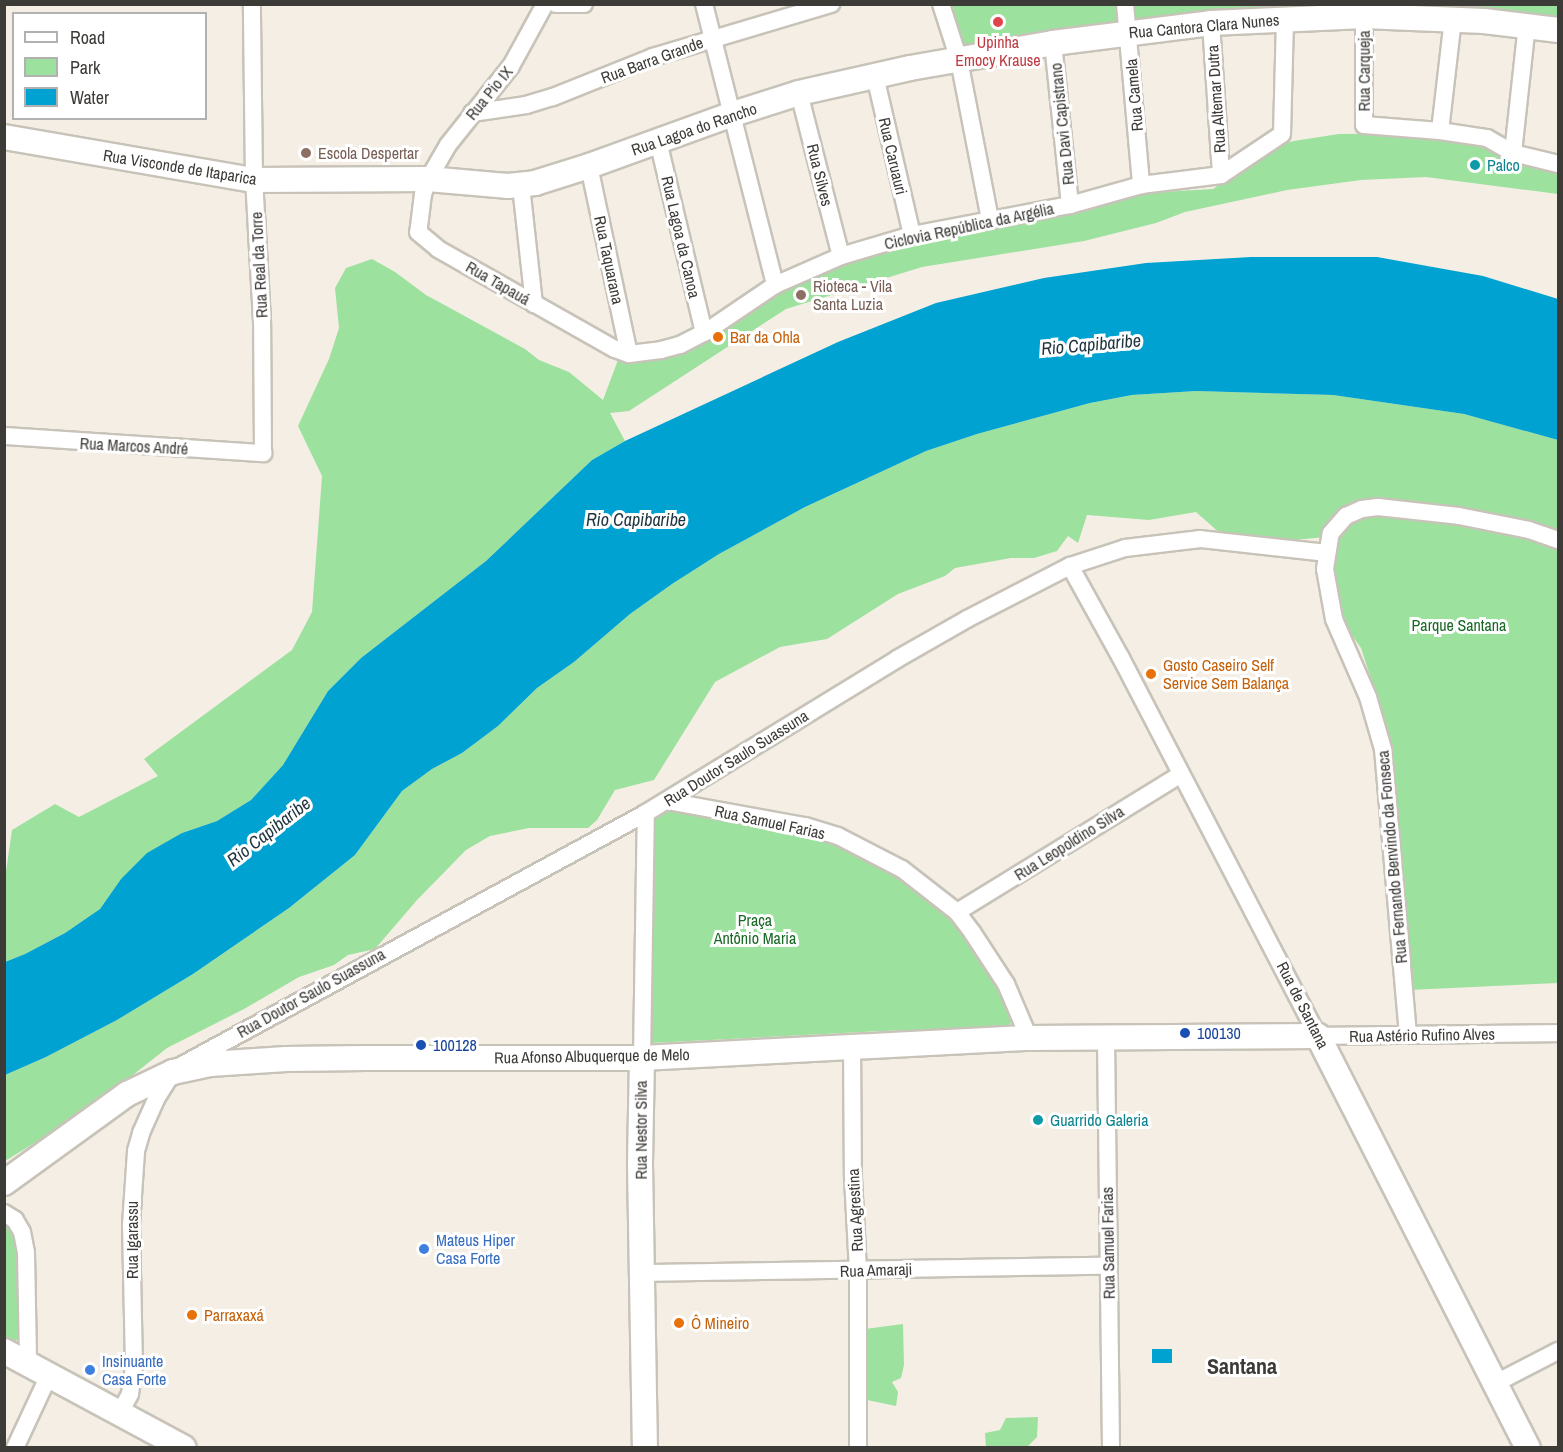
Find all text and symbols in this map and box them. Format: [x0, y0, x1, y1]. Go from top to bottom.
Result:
street label: Rua Cantora Clara Nunes [1128, 10, 1280, 42]
legend [12, 12, 207, 120]
marker: Upinha Emocy Krause [989, 13, 1007, 31]
text: Road [70, 25, 105, 50]
street label: Rua Carqueja [1354, 31, 1374, 111]
place label: Upinha Emocy Krause [955, 32, 1041, 70]
street label: Rua Barra Grande [598, 33, 706, 87]
street label: Rua Altemar Dutra [1203, 44, 1229, 154]
text: Park [70, 55, 100, 80]
street label: Rua Camela [1121, 58, 1147, 132]
street label: Rua Pio IX [462, 62, 516, 124]
street label: Rua Davi Capistrano [1046, 62, 1078, 186]
text: Water [70, 85, 109, 110]
street label: Rua Lagoa do Rancho [629, 99, 759, 159]
street label: Rua Caruauri [875, 115, 911, 197]
street label: Rua Silves [803, 142, 837, 208]
place label: Escola Despertar [318, 143, 419, 163]
street label: Rua Visconde de Itaparica [102, 145, 258, 189]
marker: Escola Despertar [299, 146, 313, 160]
place label: Palco [1487, 155, 1520, 175]
marker: Palco [1468, 158, 1482, 172]
street label: Rua Lagoa da Canoa [658, 174, 704, 300]
street label: Ciclovia República da Argélia [882, 199, 1056, 253]
street label: Rua Real da Torre [247, 211, 271, 319]
street label: Rua Taquarana [590, 214, 628, 306]
street label: Rua Tapauá [462, 257, 534, 309]
place label: Rioteca - Vila Santa Luzia [813, 276, 892, 314]
marker: Rioteca - Vila Santa Luzia [794, 288, 808, 302]
place label: Bar da Ohla [730, 327, 800, 347]
marker: Bar da Ohla [711, 330, 725, 344]
water label: Rio Capibaribe [1040, 330, 1142, 360]
street label: Rua Marcos André [79, 434, 189, 458]
water label: Rio Capibaribe [586, 509, 686, 531]
park label: Parque Santana [1412, 615, 1506, 635]
place label: Gosto Caseiro Self Service Sem Balança [1163, 655, 1289, 693]
marker: Gosto Caseiro Self Service Sem Balança [1144, 667, 1158, 681]
street label: Rua Doutor Saulo Suassuna [660, 706, 812, 810]
street label: Rua Fernando Benvindo da Fonseca [1373, 750, 1411, 964]
water label: Rio Capibaribe [223, 793, 315, 871]
street label: Rua Samuel Farias [713, 801, 827, 843]
street label: Rua Leopoldino Silva [1011, 802, 1127, 884]
park label: Praça Antônio Maria [714, 910, 796, 948]
street label: Rua Doutor Saulo Suassuna [234, 944, 388, 1042]
street label: Rua de Santana [1273, 958, 1333, 1052]
place label: 100130 [1197, 1023, 1241, 1043]
street label: Rua Astério Rufino Alves [1348, 1024, 1496, 1046]
marker: 100130 [1178, 1026, 1192, 1040]
place label: 100128 [433, 1035, 477, 1055]
marker: 100128 [414, 1038, 428, 1052]
street label: Rua Afonso Albuquerque de Melo [493, 1045, 691, 1067]
street label: Rua Nestor Silva [631, 1080, 651, 1180]
place label: Guarrido Galeria [1050, 1110, 1148, 1130]
marker: Guarrido Galeria [1031, 1113, 1045, 1127]
street label: Rua Agrestina [843, 1168, 867, 1252]
street label: Rua Samuel Farias [1097, 1187, 1119, 1299]
street label: Rua Igarassu [122, 1201, 142, 1279]
place label: Mateus Hiper Casa Forte [436, 1230, 515, 1268]
marker: Mateus Hiper Casa Forte [417, 1242, 431, 1256]
street label: Rua Amaraji [839, 1259, 913, 1281]
place label: Parraxaxá [204, 1305, 264, 1325]
marker: Parraxaxá [185, 1308, 199, 1322]
place label: Ô Mineiro [691, 1313, 749, 1333]
marker: Ô Mineiro [672, 1316, 686, 1330]
place label: Insinuante Casa Forte [102, 1351, 166, 1389]
district label: Santana [1207, 1354, 1277, 1380]
marker: Insinuante Casa Forte [83, 1363, 97, 1377]

